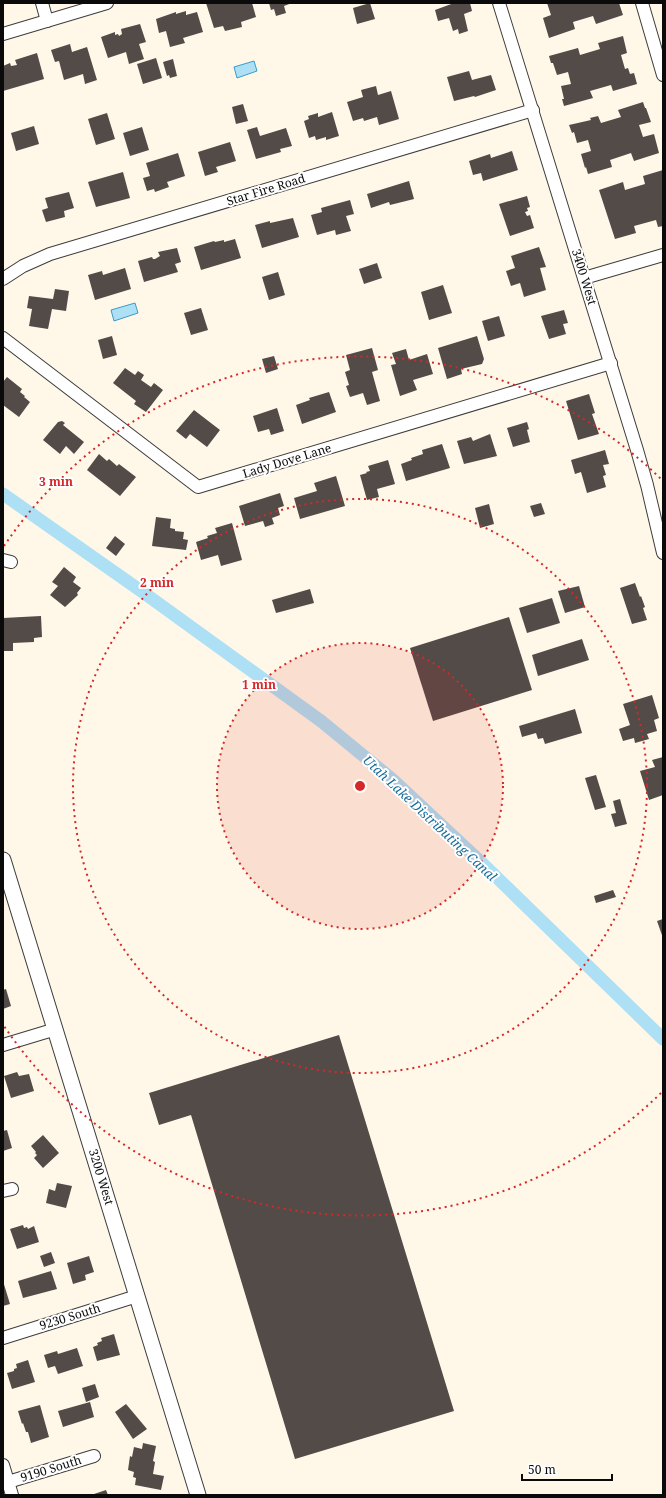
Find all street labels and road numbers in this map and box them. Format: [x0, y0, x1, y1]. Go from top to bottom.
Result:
street label: Star Fire Road [224, 169, 308, 210]
street label: 3400 West [568, 247, 601, 307]
street label: Lady Dove Lane [240, 439, 333, 482]
street label: 3200 West [85, 1147, 118, 1207]
street label: 9230 South [37, 1299, 103, 1334]
street label: 9190 South [18, 1451, 84, 1486]

